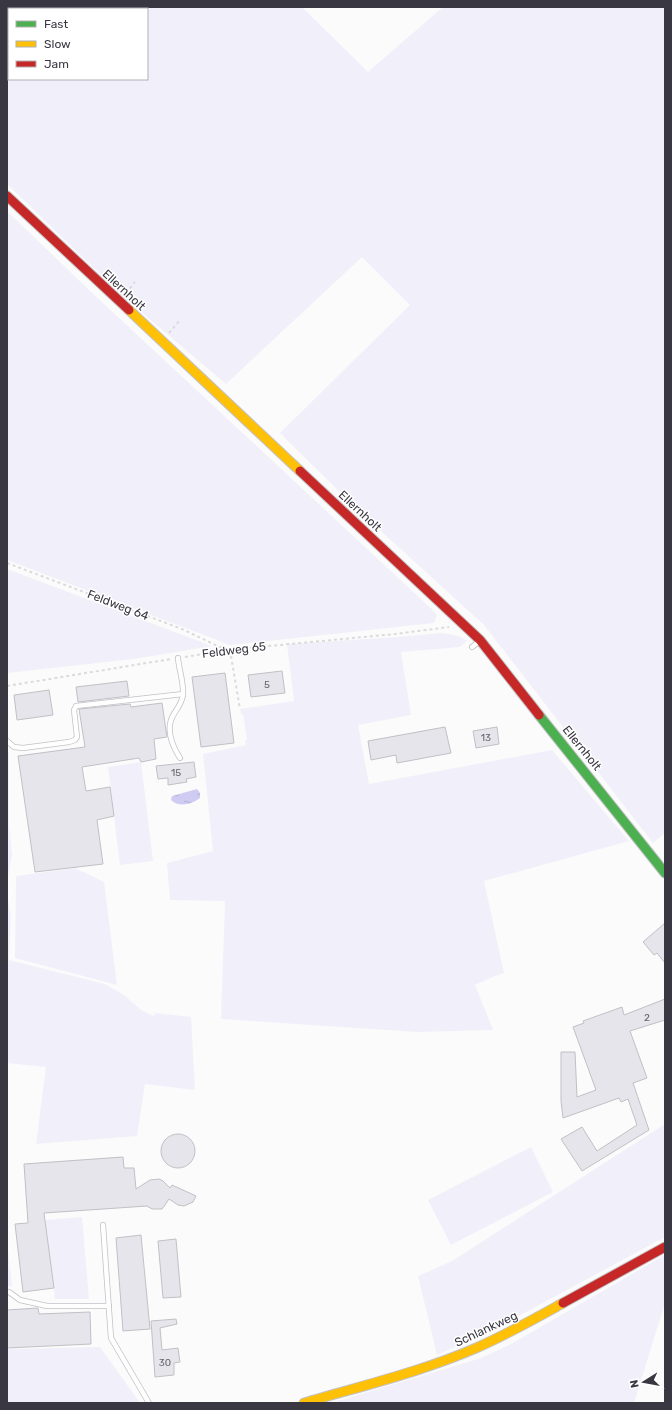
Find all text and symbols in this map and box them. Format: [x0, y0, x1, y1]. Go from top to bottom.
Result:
legend [8, 8, 148, 80]
text: Fast [44, 17, 68, 31]
text: Slow [44, 37, 71, 51]
text: Jam [44, 57, 69, 71]
street label: Ellernholt [100, 267, 149, 314]
street label: Ellernholt [336, 488, 385, 535]
street label: Feldweg 64 [85, 587, 151, 623]
street label: Feldweg 65 [201, 639, 267, 661]
house number: 5 [264, 679, 270, 691]
street label: Ellernholt [560, 723, 604, 773]
house number: 13 [481, 732, 491, 744]
house number: 15 [171, 767, 181, 779]
house number: 2 [644, 1012, 650, 1024]
street label: Schlankweg [452, 1308, 520, 1350]
house number: 30 [159, 1357, 171, 1369]
north arrow [624, 1362, 664, 1402]
text: N [628, 1379, 642, 1389]

